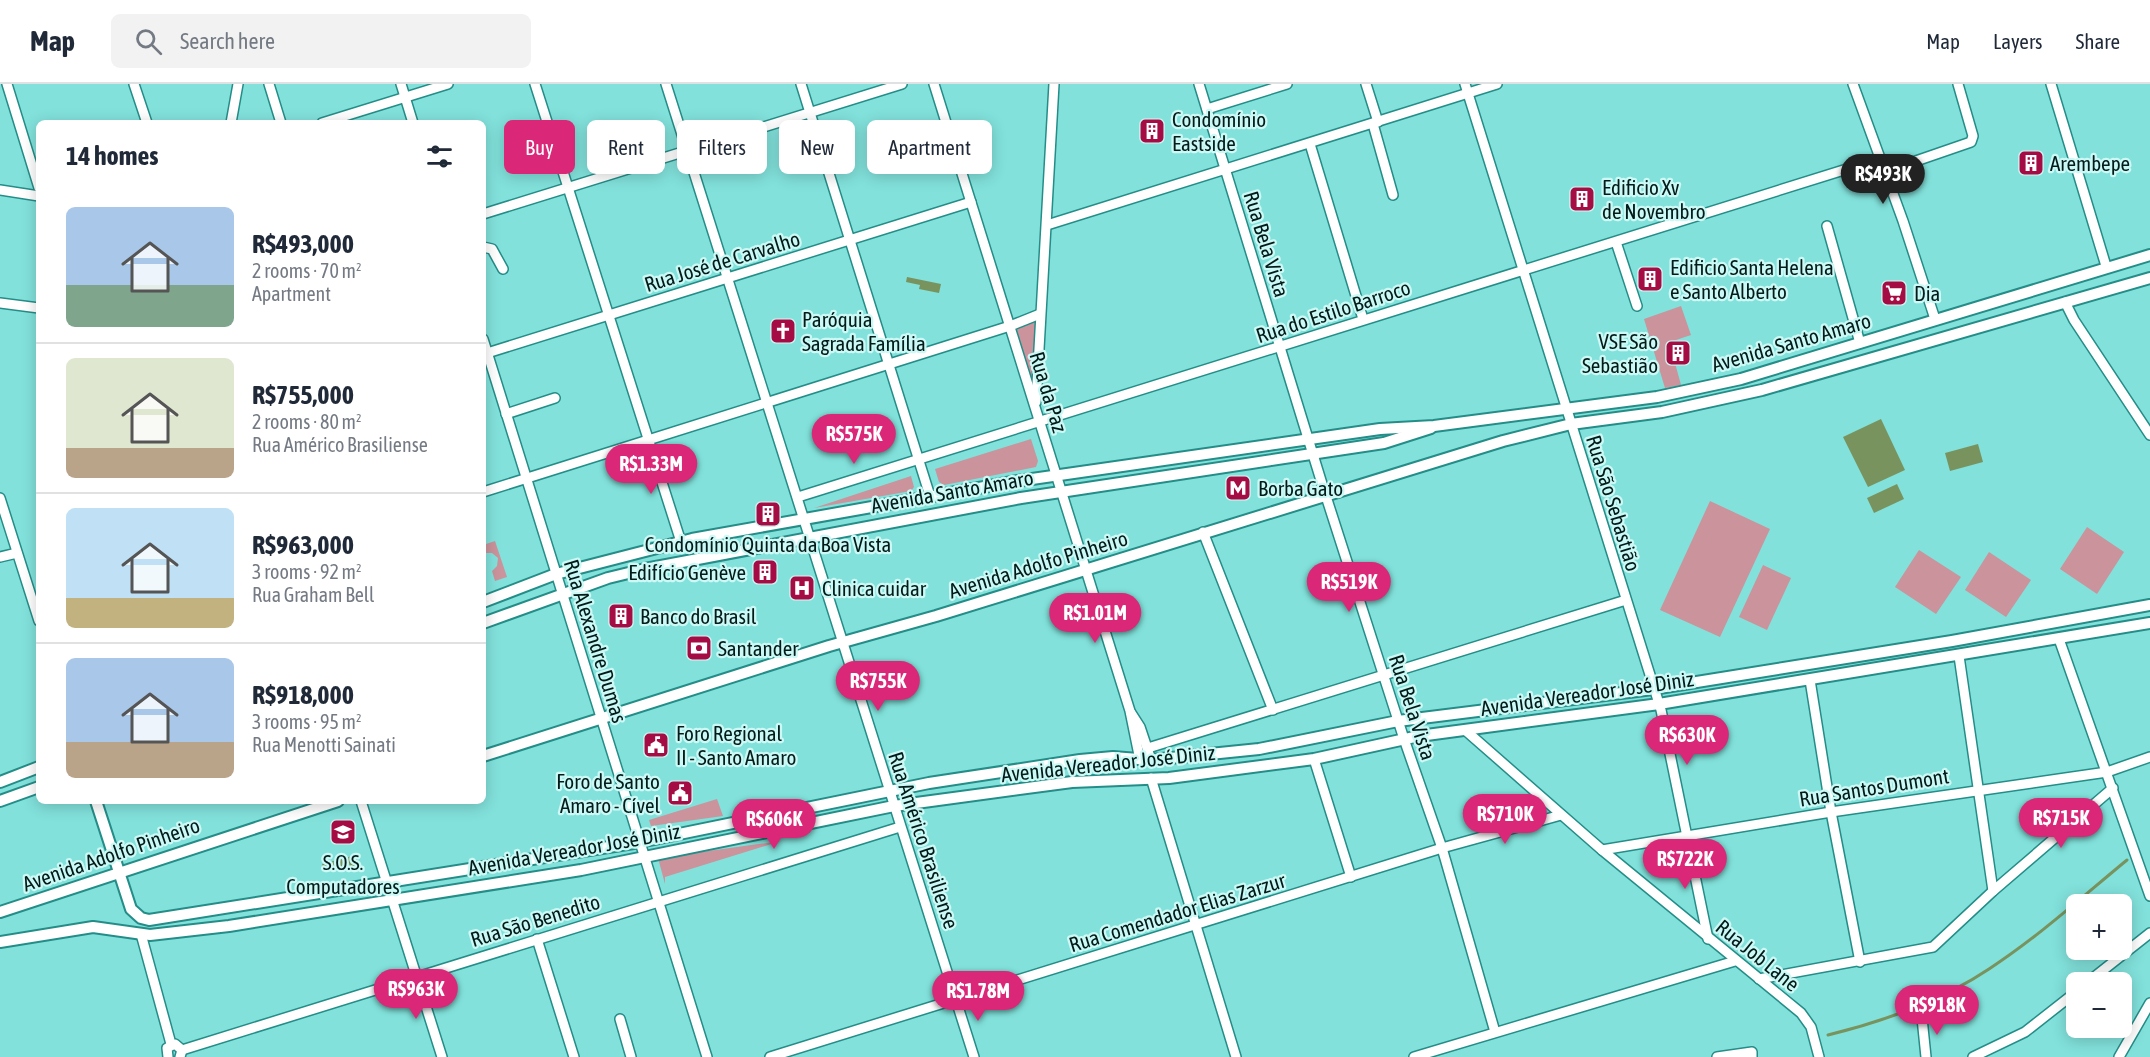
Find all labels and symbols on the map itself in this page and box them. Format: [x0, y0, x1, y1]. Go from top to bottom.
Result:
place label: Condomínio Eastside [1172, 107, 1266, 155]
building icon: Condomínio Eastside [1137, 116, 1167, 146]
building icon: Arembepe [2016, 148, 2046, 178]
place label: Arembepe [2050, 151, 2130, 175]
pin: R$493K [1834, 154, 1932, 205]
place label: Edificio Xv de Novembro [1602, 175, 1706, 223]
building icon: Edificio Xv de Novembro [1567, 184, 1597, 214]
street label: Rua Bela Vista [1240, 188, 1294, 300]
street label: Rua José de Carvalho [641, 226, 803, 296]
place label: Edificio Santa Helena e Santo Alberto [1670, 255, 1834, 303]
building icon: Edificio Santa Helena e Santo Alberto [1635, 264, 1665, 294]
street label: Rua do Estilo Barroco [1253, 275, 1413, 347]
supermarket icon: Dia [1879, 278, 1909, 308]
place label: Dia [1914, 281, 1940, 305]
place label: Paróquia Sagrada Família [802, 307, 926, 355]
street label: Avenida Santo Amaro [1709, 308, 1873, 376]
church icon: Paróquia Sagrada Família [768, 316, 798, 346]
place label: VSE São Sebastião [1582, 329, 1658, 377]
building icon: VSE São Sebastião [1663, 338, 1693, 368]
street label: Rua da Paz [1025, 349, 1073, 436]
pin: R$575K [805, 414, 903, 465]
street label: Rua São Sebastião [1582, 432, 1646, 574]
pin: R$1.33M [596, 444, 706, 495]
street label: Avenida Santo Amaro [869, 465, 1035, 517]
metro station icon: Borba Gato [1223, 473, 1253, 503]
place label: Borba Gato [1258, 476, 1343, 500]
building icon: Condomínio Quinta da Boa Vista [753, 499, 783, 529]
street label: Avenida Adolfo Pinheiro [946, 525, 1130, 603]
place label: Condomínio Quinta da Boa Vista [645, 532, 891, 556]
street label: Rua Alexandre Dumas [560, 556, 632, 726]
building icon: Edifício Genève [750, 557, 780, 587]
place label: Edifício Genève [628, 560, 746, 584]
pin: R$519K [1300, 562, 1398, 613]
hospital icon: Clinica cuidar [787, 573, 817, 603]
place label: Clinica cuidar [822, 576, 927, 600]
pin: R$1.01M [1040, 593, 1150, 644]
building icon: Banco do Brasil [606, 601, 636, 631]
place label: Banco do Brasil [640, 604, 757, 628]
bank icon: Santander [684, 633, 714, 663]
place label: Santander [718, 636, 799, 660]
street label: Rua Bela Vista [1385, 651, 1441, 763]
pin: R$755K [829, 661, 927, 712]
street label: Avenida Vereador José Diniz [1479, 666, 1696, 720]
pin: R$630K [1638, 715, 1736, 766]
place label: Foro Regional II - Santo Amaro [676, 721, 796, 769]
public building icon: Foro Regional II - Santo Amaro [641, 730, 671, 760]
street label: Avenida Vereador José Diniz [1000, 740, 1217, 786]
street label: Rua Américo Brasiliense [884, 749, 964, 931]
street label: Rua Santos Dumont [1797, 763, 1951, 811]
place label: Foro de Santo Amaro - Cível [556, 769, 660, 817]
public building icon: Foro de Santo Amaro - Cível [665, 778, 695, 808]
pin: R$710K [1456, 794, 1554, 845]
pin: R$715K [2012, 798, 2110, 849]
pin: R$606K [725, 799, 823, 850]
street label: Avenida Adolfo Pinheiro [19, 812, 203, 896]
school or university icon: S.O.S. Computadores [328, 817, 358, 847]
street label: Avenida Vereador José Diniz [466, 818, 682, 879]
pin: R$722K [1636, 839, 1734, 890]
place label: S.O.S. Computadores [286, 850, 400, 898]
street label: Rua Comendador Elias Zarzur [1066, 867, 1289, 956]
street label: Rua São Benedito [467, 889, 603, 951]
street label: Rua Job Lane [1711, 914, 1805, 996]
pin: R$963K [367, 969, 465, 1020]
pin: R$1.78M [923, 971, 1033, 1022]
pin: R$918K [1888, 985, 1986, 1036]

